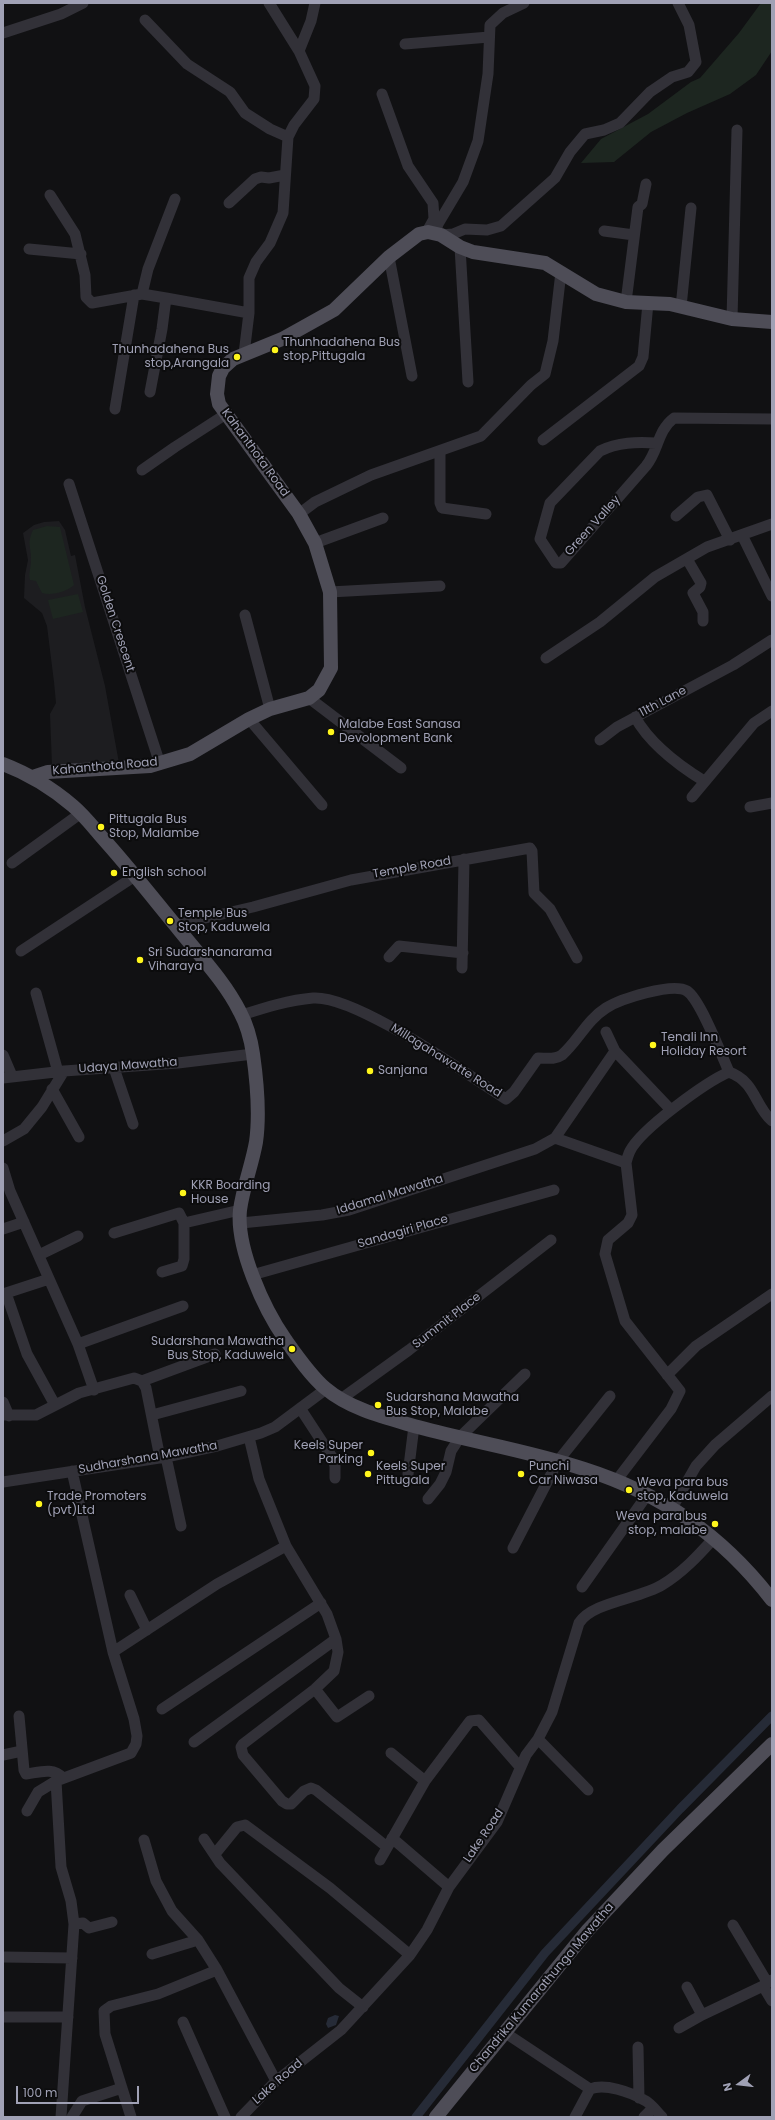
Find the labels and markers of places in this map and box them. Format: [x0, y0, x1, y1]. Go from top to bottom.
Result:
place label: Thunhadahena Bus stop,Pittugala [283, 336, 400, 364]
place label: Thunhadahena Bus stop,Arangala [112, 343, 229, 371]
marker: Thunhadahena Bus stop,Pittugala [270, 345, 280, 355]
marker: Thunhadahena Bus stop,Arangala [232, 352, 242, 362]
place label: Malabe East Sanasa Devolopment Bank [339, 718, 461, 746]
marker: Malabe East Sanasa Devolopment Bank [326, 727, 336, 737]
place label: Pittugala Bus Stop, Malambe [109, 813, 199, 841]
marker: Pittugala Bus Stop, Malambe [96, 822, 106, 832]
place label: English school [122, 866, 207, 880]
marker: English school [109, 868, 119, 878]
place label: Temple Bus Stop, Kaduwela [178, 907, 270, 935]
marker: Temple Bus Stop, Kaduwela [165, 916, 175, 926]
place label: Sri Sudarshanarama Viharaya [148, 946, 272, 974]
marker: Sri Sudarshanarama Viharaya [135, 955, 145, 965]
place label: Tenali Inn Holiday Resort [661, 1031, 747, 1059]
marker: Tenali Inn Holiday Resort [648, 1040, 658, 1050]
place label: Sanjana [378, 1064, 428, 1078]
marker: Sanjana [365, 1066, 375, 1076]
place label: KKR Boarding House [191, 1179, 270, 1207]
marker: KKR Boarding House [178, 1188, 188, 1198]
place label: Sudarshana Mawatha Bus Stop, Kaduwela [151, 1335, 284, 1363]
marker: Sudarshana Mawatha Bus Stop, Kaduwela [287, 1344, 297, 1354]
place label: Sudarshana Mawatha Bus Stop, Malabe [386, 1391, 519, 1419]
marker: Sudarshana Mawatha Bus Stop, Malabe [373, 1400, 383, 1410]
place label: Keels Super Parking [294, 1439, 363, 1467]
marker: Keels Super Parking [366, 1448, 376, 1458]
place label: Keels Super Pittugala [376, 1460, 445, 1488]
place label: Punchi Car Niwasa [529, 1460, 598, 1488]
marker: Keels Super Pittugala [363, 1469, 373, 1479]
marker: Punchi Car Niwasa [516, 1469, 526, 1479]
place label: Weva para bus stop, Kaduwela [637, 1476, 728, 1504]
marker: Weva para bus stop, Kaduwela [624, 1485, 634, 1495]
place label: Trade Promoters (pvt)Ltd [47, 1490, 147, 1518]
marker: Trade Promoters (pvt)Ltd [34, 1499, 44, 1509]
place label: Weva para bus stop, malabe [616, 1510, 707, 1538]
marker: Weva para bus stop, malabe [710, 1519, 720, 1529]

